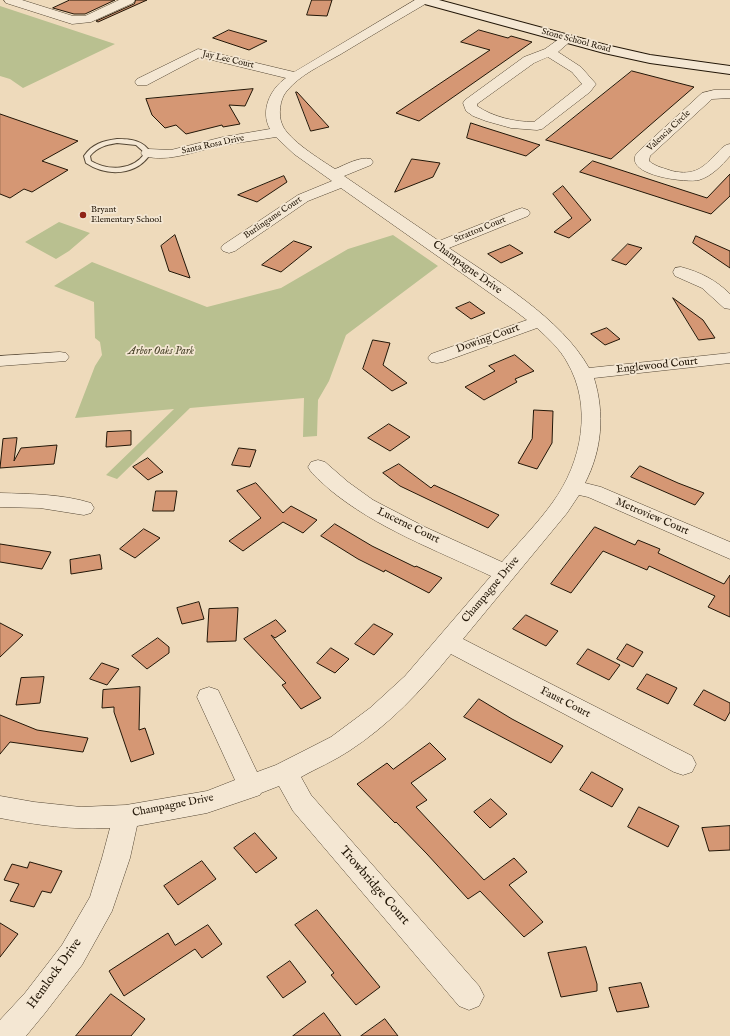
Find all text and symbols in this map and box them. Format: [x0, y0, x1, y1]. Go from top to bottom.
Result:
street label: Stone School Road [540, 27, 612, 55]
street label: Jay Lee Court [201, 49, 255, 71]
street label: Valencia Circle [645, 108, 693, 154]
street label: Santa Rosa Drive [181, 133, 245, 157]
street label: Burlingame Court [242, 195, 304, 241]
place label: Bryant Elementary School [91, 205, 162, 226]
marker: Bryant Elementary School [78, 210, 88, 220]
street label: Stratton Court [453, 215, 507, 245]
street label: Champagne Drive [430, 238, 504, 298]
street label: Dowing Court [455, 321, 521, 357]
park label: Arbor Oaks Park [128, 345, 194, 359]
street label: Englewood Court [616, 355, 698, 377]
street label: Metroview Court [613, 496, 691, 538]
street label: Lucerne Court [375, 505, 441, 547]
street label: Champagne Drive [459, 554, 523, 626]
street label: Faust Court [538, 685, 592, 721]
street label: Champagne Drive [131, 792, 215, 820]
street label: Trowbridge Court [336, 844, 412, 928]
street label: Hemlock Drive [24, 936, 86, 1012]

